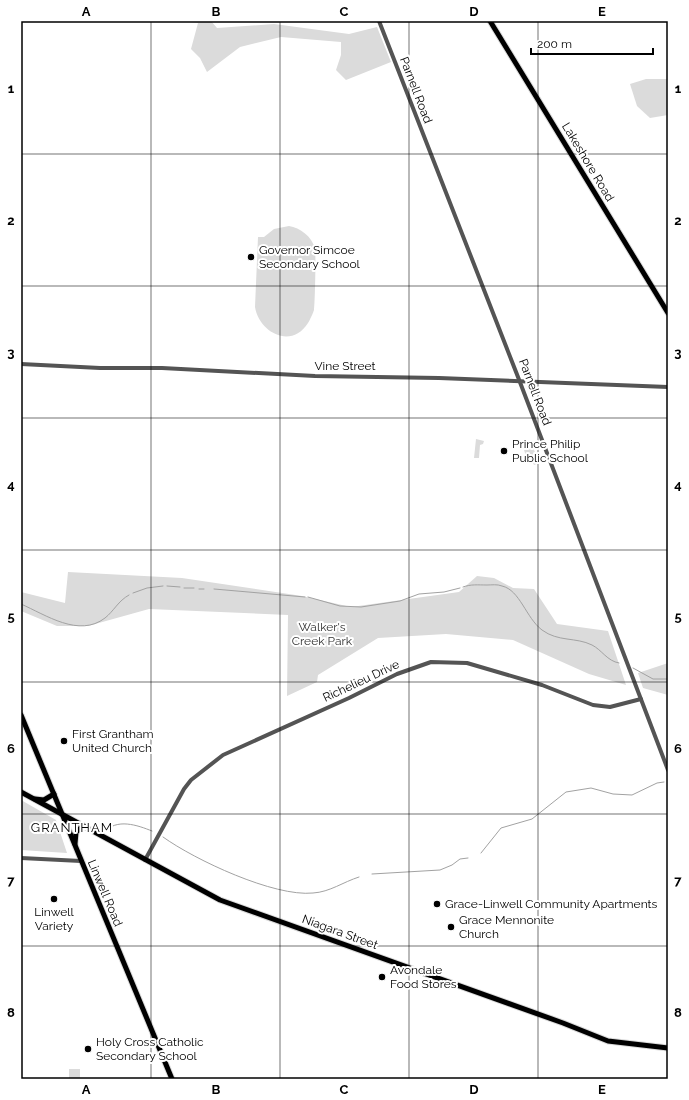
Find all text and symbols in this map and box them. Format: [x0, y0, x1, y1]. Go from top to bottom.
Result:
text: A [82, 4, 91, 19]
text: B [212, 4, 221, 19]
text: C [340, 4, 349, 19]
text: D [469, 4, 479, 19]
text: E [598, 4, 606, 19]
scale bar [531, 30, 653, 56]
text: 200 m [537, 37, 572, 51]
street label: Parnell Road [397, 55, 435, 125]
text: 1 [8, 81, 15, 96]
text: 1 [675, 81, 682, 96]
street label: Lakeshore Road [559, 120, 617, 204]
text: 2 [7, 213, 15, 228]
text: 2 [674, 213, 682, 228]
place label: Governor Simcoe Secondary School [259, 243, 361, 271]
marker: Governor Simcoe Secondary School [246, 252, 256, 262]
text: 3 [7, 345, 15, 360]
text: 3 [674, 345, 682, 360]
street label: Parnell Road [516, 357, 554, 427]
street label: Vine Street [314, 359, 376, 373]
place label: Prince Philip Public School [512, 437, 589, 465]
marker: Prince Philip Public School [499, 446, 509, 456]
text: 4 [7, 477, 15, 492]
text: 4 [674, 477, 682, 492]
text: 5 [7, 609, 15, 624]
text: 5 [674, 609, 682, 624]
park label: Walker's Creek Park [292, 620, 353, 648]
street label: Richelieu Drive [321, 657, 401, 705]
place label: First Grantham United Church [72, 727, 154, 755]
marker: First Grantham United Church [59, 736, 69, 746]
text: 6 [7, 741, 15, 756]
text: 6 [674, 741, 682, 756]
district label: GRANTHAM [31, 820, 113, 835]
street label: Linwell Road [85, 858, 125, 928]
text: 7 [7, 873, 15, 888]
text: 7 [674, 873, 682, 888]
marker: Linwell Variety [49, 894, 59, 904]
place label: Grace-Linwell Community Apartments [445, 897, 658, 911]
marker: Grace-Linwell Community Apartments [432, 899, 442, 909]
place label: Linwell Variety [34, 905, 75, 933]
street label: Niagara Street [300, 912, 380, 952]
place label: Grace Mennonite Church [459, 913, 554, 941]
marker: Grace Mennonite Church [446, 922, 456, 932]
place label: Avondale Food Stores [390, 963, 457, 991]
marker: Avondale Food Stores [377, 972, 387, 982]
text: 8 [7, 1005, 15, 1020]
text: 8 [674, 1005, 682, 1020]
place label: Holy Cross Catholic Secondary School [96, 1035, 204, 1063]
marker: Holy Cross Catholic Secondary School [83, 1044, 93, 1054]
text: A [82, 1082, 91, 1097]
text: B [212, 1082, 221, 1097]
text: C [340, 1082, 349, 1097]
text: D [469, 1082, 479, 1097]
text: E [598, 1082, 606, 1097]

